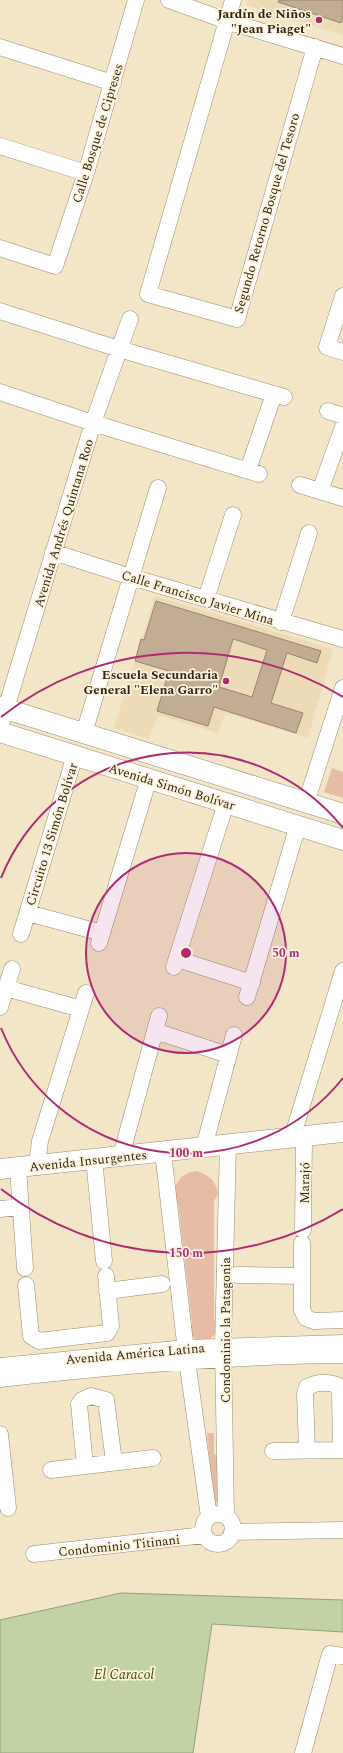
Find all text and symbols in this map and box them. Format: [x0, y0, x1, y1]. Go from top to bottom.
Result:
place label: Jardín de Niños "Jean Piaget" [217, 4, 311, 39]
marker: Jardín de Niños "Jean Piaget" [314, 15, 324, 25]
street label: Calle Bosque de Cipreses [67, 61, 129, 206]
street label: Segundo Retorno Bosque del Tesoro [229, 111, 305, 316]
street label: Avenida Andrés Quintana Roo [29, 437, 99, 610]
street label: Calle Francisco Javier Mina [119, 565, 277, 631]
place label: Escuela Secundaria General "Elena Garro" [83, 665, 218, 700]
marker: Escuela Secundaria General "Elena Garro" [221, 676, 231, 686]
street label: Avenida Simón Bolívar [106, 758, 238, 816]
street label: Circuito 13 Simón Bolívar [21, 760, 83, 908]
text: 50 m [272, 944, 300, 963]
centre of rings [179, 946, 193, 960]
text: 100 m [169, 1144, 203, 1163]
street label: Avenida Insurgentes [28, 1145, 148, 1177]
street label: Marajó [295, 1162, 315, 1204]
text: 150 m [169, 1244, 203, 1263]
street label: Condominio la Patagonia [216, 1256, 236, 1403]
street label: Avenida América Latina [65, 1338, 206, 1370]
street label: Condominio Titinani [57, 1530, 181, 1562]
water label: El Caracol [94, 1664, 155, 1685]

